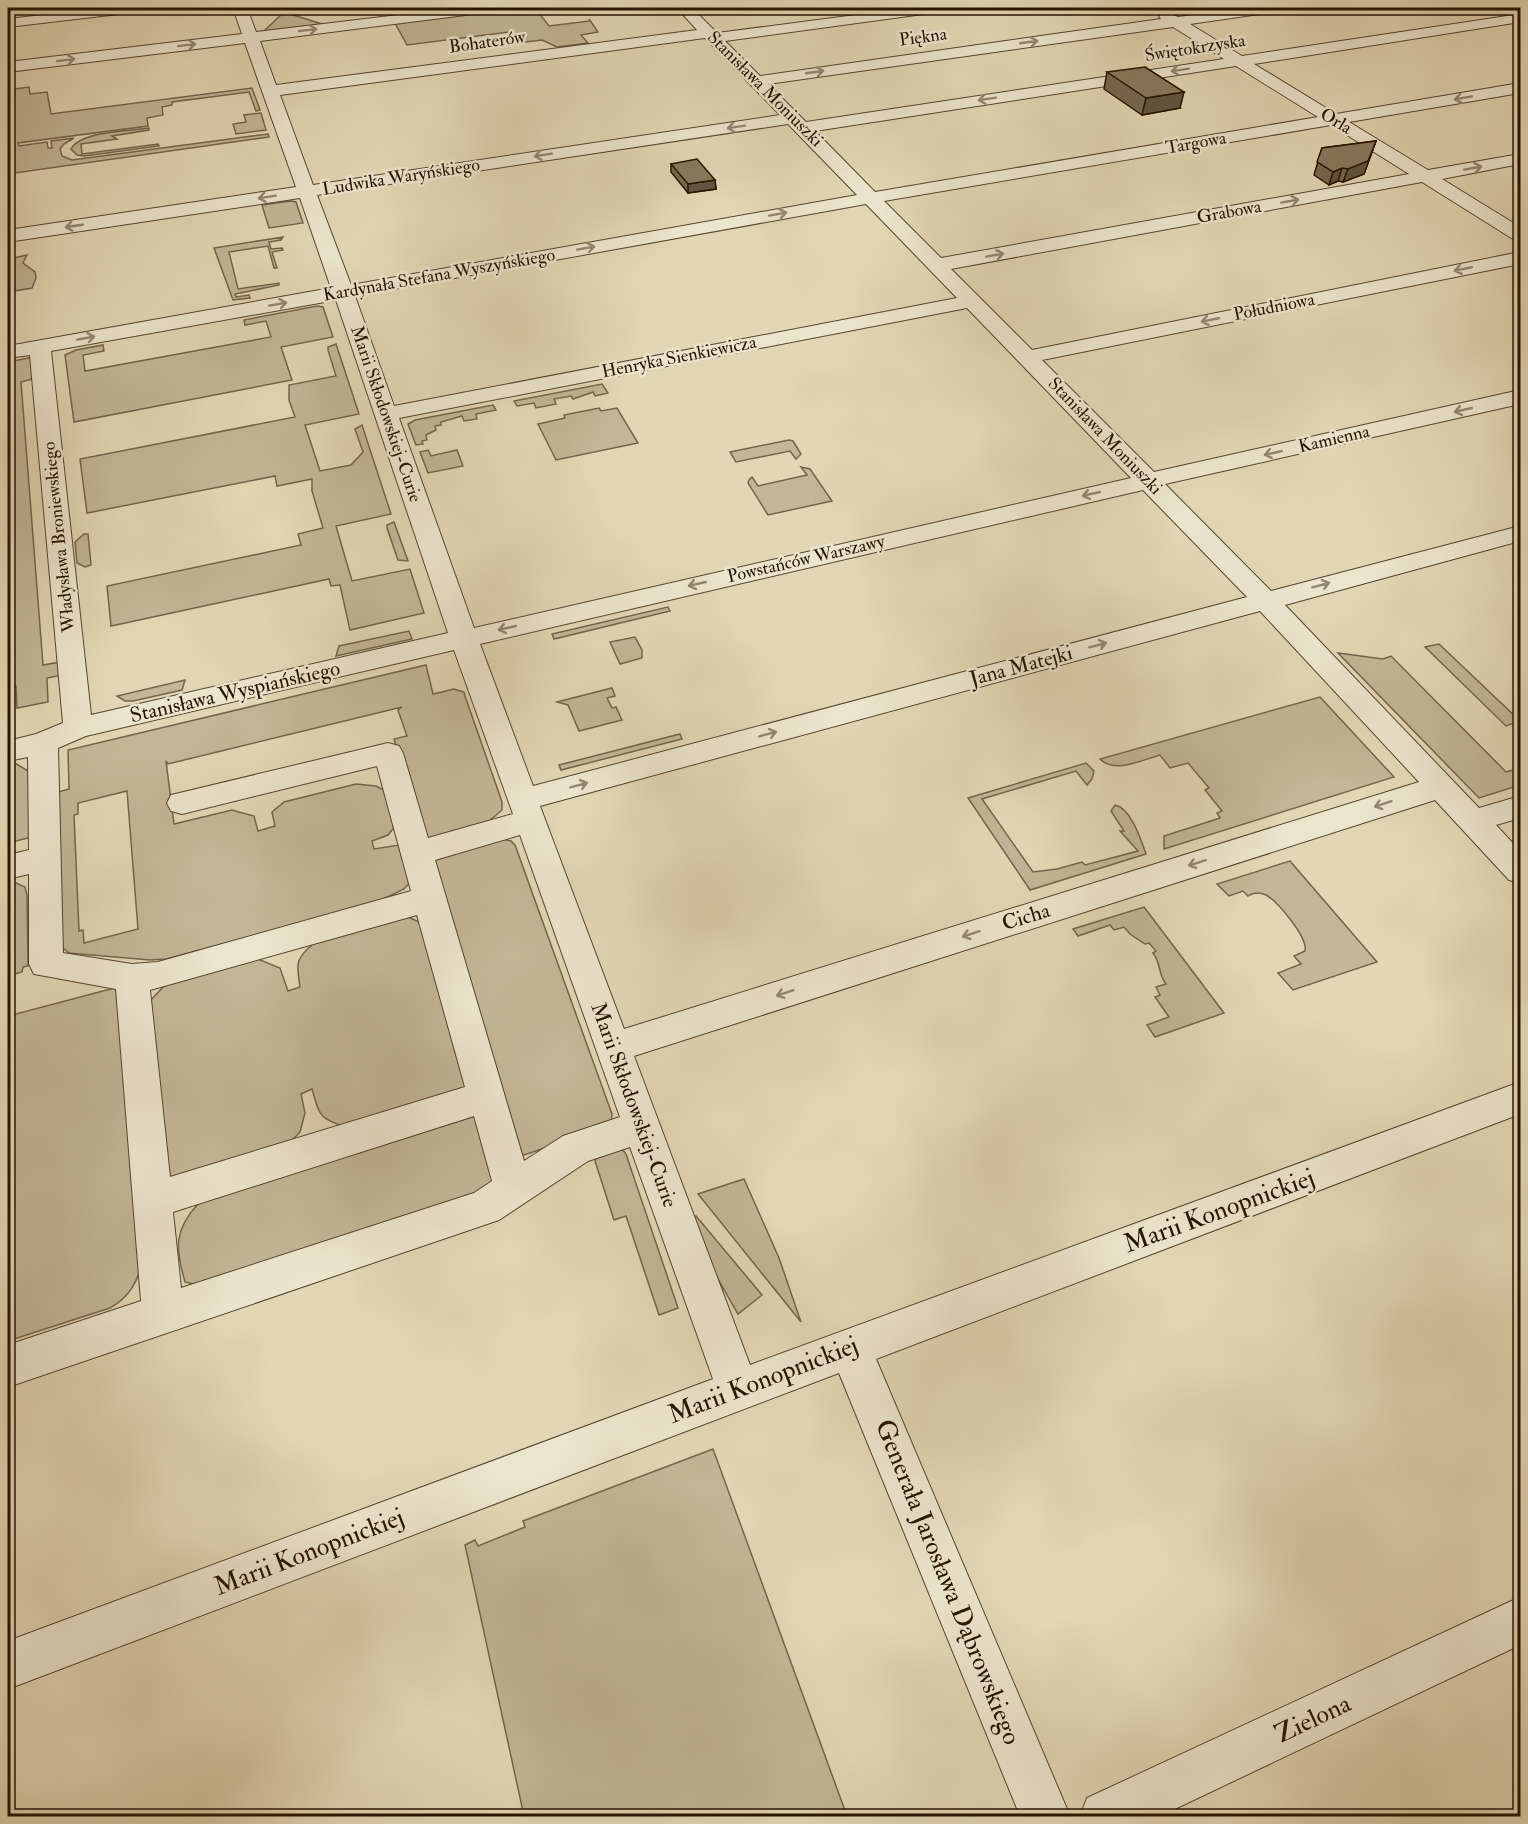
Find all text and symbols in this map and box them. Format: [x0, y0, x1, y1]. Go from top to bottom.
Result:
street label: Piękna [898, 22, 949, 52]
one-way arrow [298, 24, 318, 35]
street label: Bohaterów [447, 25, 528, 59]
street label: Stanisława Moniuszki [702, 26, 828, 152]
street label: Świętokrzyska [1143, 29, 1248, 67]
one-way arrow [1018, 37, 1038, 48]
one-way arrow [177, 39, 196, 50]
one-way arrow [55, 54, 75, 65]
one-way arrow [1171, 65, 1190, 76]
one-way arrow [804, 67, 824, 78]
one-way arrow [1453, 93, 1473, 104]
one-way arrow [978, 94, 998, 105]
street label: Orla [1316, 103, 1357, 140]
one-way arrow [727, 121, 746, 132]
street label: Targowa [1164, 126, 1229, 160]
one-way arrow [534, 150, 554, 161]
street label: Ludwika Waryńskiego [321, 153, 482, 201]
one-way arrow [1463, 162, 1483, 173]
one-way arrow [258, 191, 278, 202]
street label: Grabowa [1195, 195, 1264, 229]
one-way arrow [1280, 195, 1300, 206]
one-way arrow [768, 208, 787, 219]
one-way arrow [65, 220, 85, 231]
street label: Kardynała Stefana Wyszyńskiego [321, 243, 557, 307]
one-way arrow [576, 243, 595, 254]
one-way arrow [985, 249, 1005, 260]
one-way arrow [1454, 264, 1473, 275]
street label: Południowa [1231, 288, 1317, 326]
one-way arrow [267, 298, 287, 309]
one-way arrow [1201, 315, 1220, 326]
street label: Marii Skłodowskiej-Curie [345, 323, 427, 506]
street label: Henryka Sienkiewicza [600, 331, 759, 383]
one-way arrow [75, 332, 95, 343]
street label: Stanisława Moniuszki [1043, 372, 1167, 500]
one-way arrow [1454, 405, 1473, 417]
street label: Kamienna [1296, 420, 1372, 458]
street label: Władysława Broniewskiego [38, 440, 81, 635]
one-way arrow [1264, 448, 1283, 459]
one-way arrow [1082, 488, 1101, 500]
street label: Powstańców Warszawy [725, 529, 888, 588]
one-way arrow [687, 579, 706, 591]
one-way arrow [1311, 579, 1330, 591]
one-way arrow [497, 623, 516, 635]
street label: Jana Matejki [966, 639, 1076, 693]
one-way arrow [1088, 639, 1107, 650]
street label: Stanisława Wyspiańskiego [127, 655, 343, 729]
one-way arrow [758, 728, 777, 740]
one-way arrow [569, 779, 588, 790]
one-way arrow [1374, 800, 1393, 811]
one-way arrow [1188, 858, 1207, 869]
street label: Cicha [999, 897, 1054, 937]
one-way arrow [962, 930, 981, 941]
one-way arrow [776, 988, 795, 999]
street label: Marii Skłodowskiej-Curie [584, 999, 684, 1211]
street label: Marii Konopnickiej [1119, 1162, 1319, 1261]
street label: Marii Konopnickiej [664, 1329, 863, 1432]
street label: Generała Jarosława Dąbrowskiego [868, 1415, 1028, 1749]
street label: Marii Konopnickiej [210, 1501, 409, 1604]
street label: Zielona [1270, 1687, 1356, 1750]

